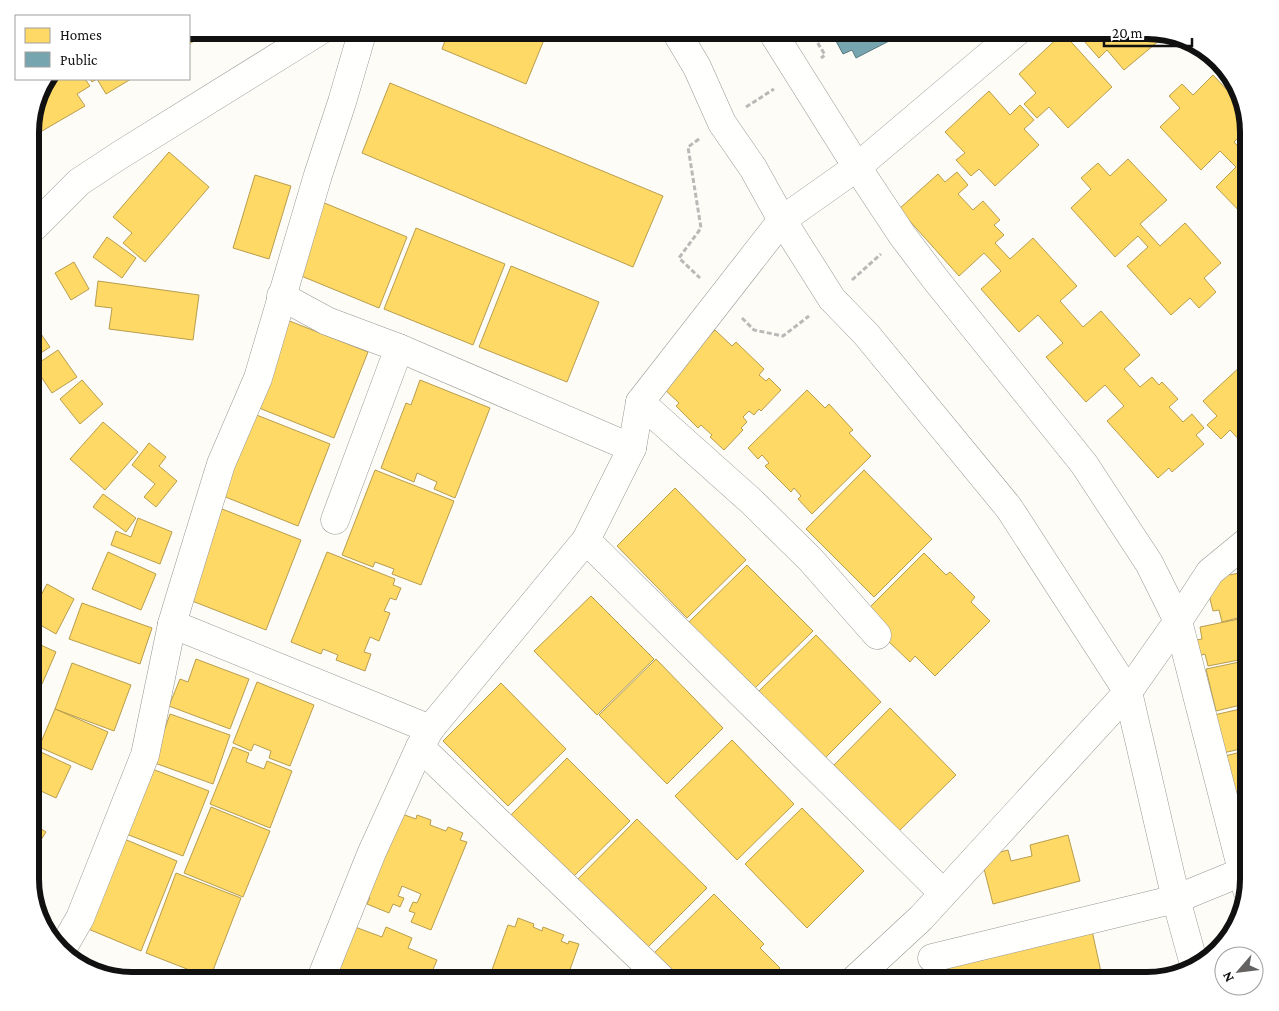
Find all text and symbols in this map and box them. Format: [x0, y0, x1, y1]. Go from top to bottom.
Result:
legend [15, 15, 190, 80]
scale bar [1104, 15, 1192, 47]
text: 20 m [1112, 25, 1143, 41]
text: Homes [60, 27, 102, 43]
text: Public [60, 52, 98, 68]
north arrow [1214, 946, 1264, 996]
text: N [1218, 969, 1237, 985]

